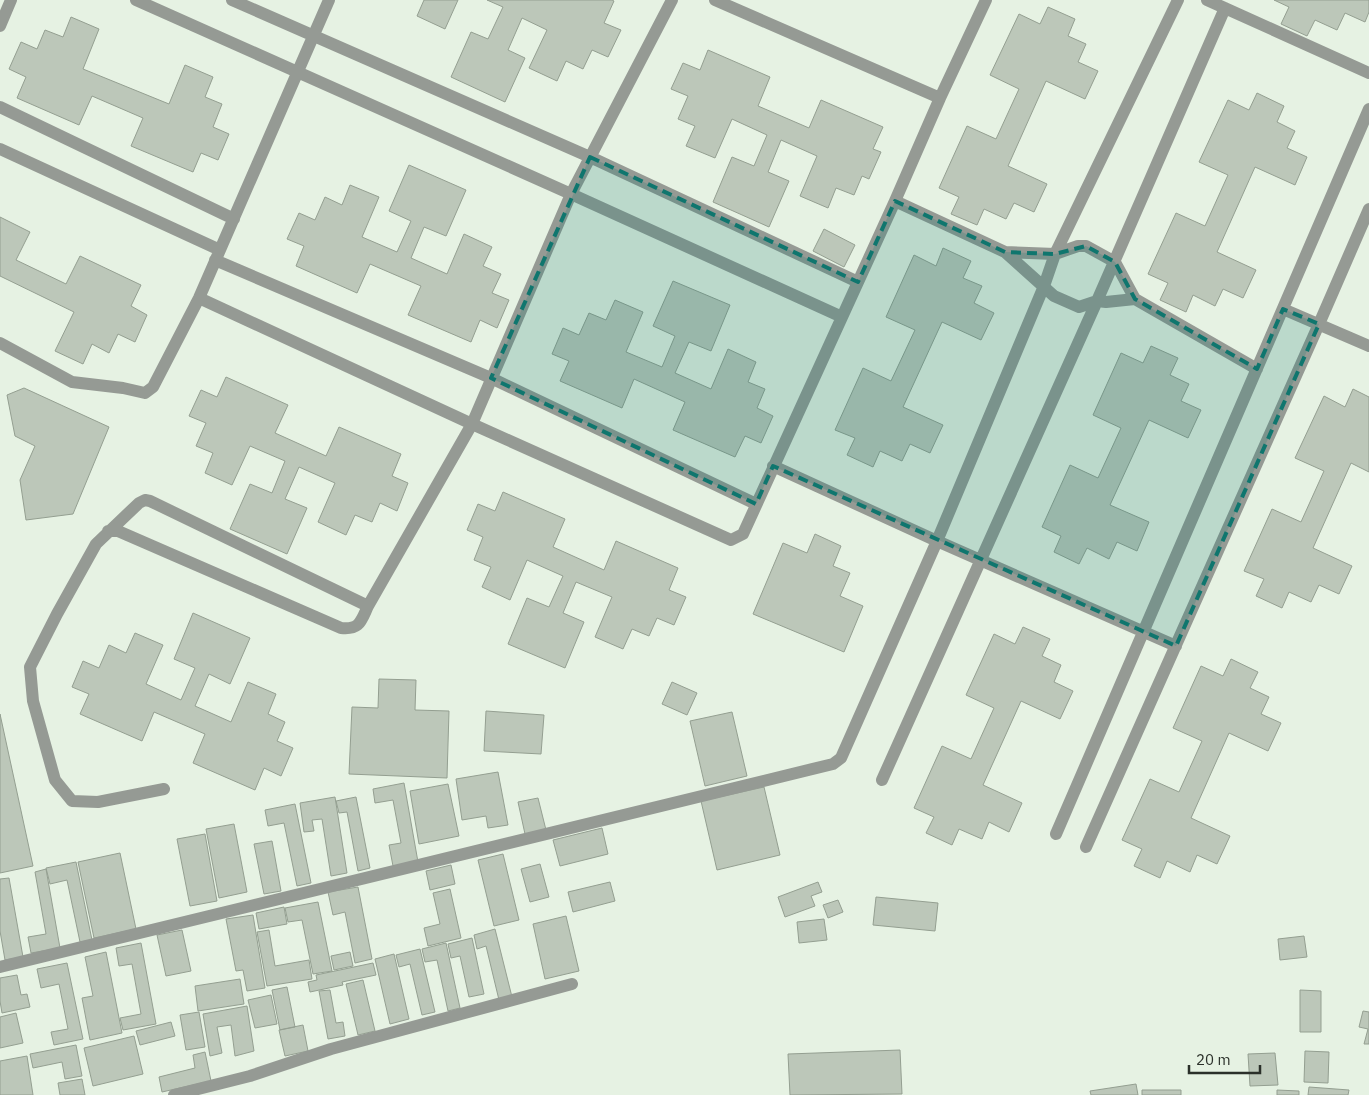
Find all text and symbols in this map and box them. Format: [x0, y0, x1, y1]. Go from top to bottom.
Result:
scale bar [1189, 1042, 1260, 1074]
text: 20 m [1196, 1050, 1231, 1069]

